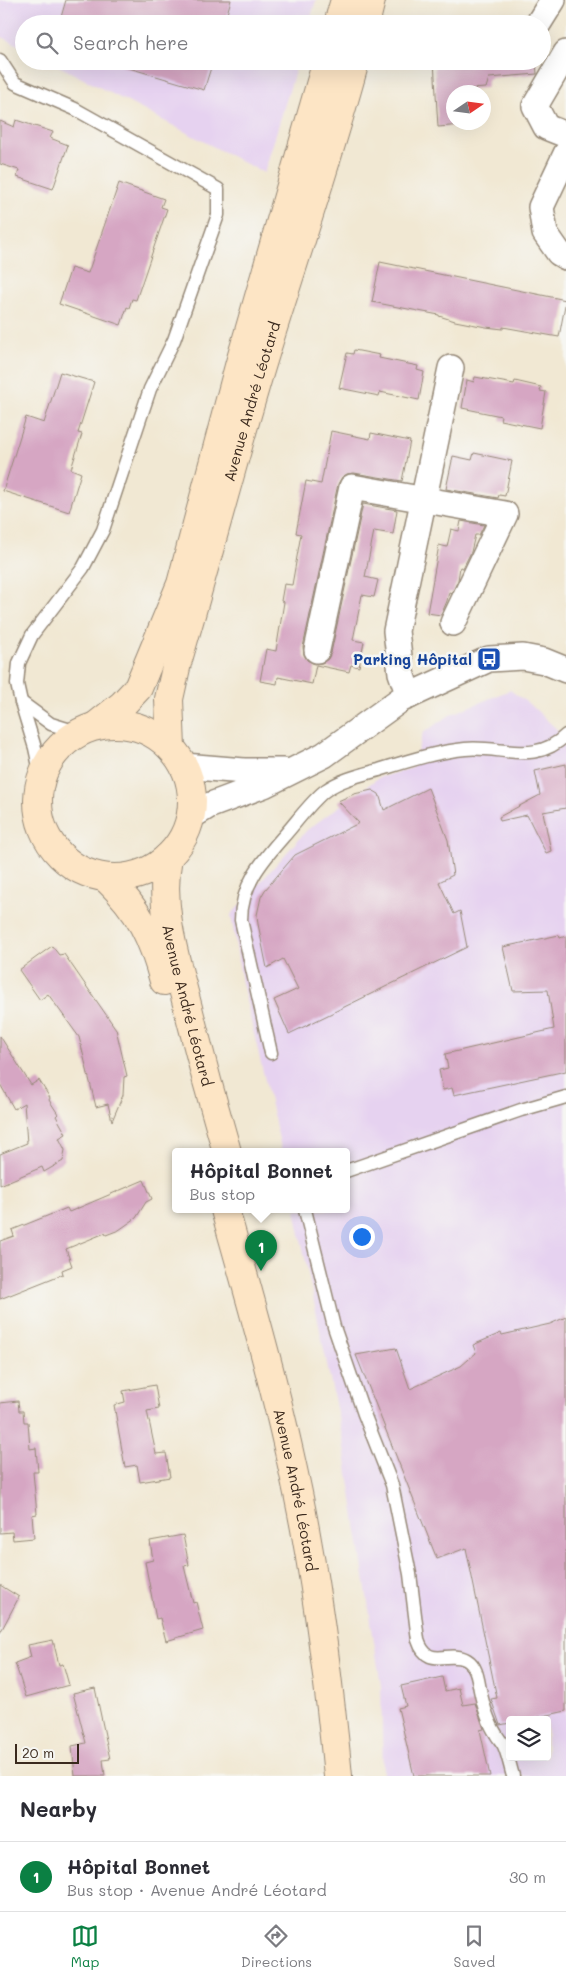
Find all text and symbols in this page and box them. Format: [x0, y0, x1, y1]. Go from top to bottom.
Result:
search box [15, 15, 551, 70]
icon: search [33, 29, 61, 57]
text: Search here [73, 30, 189, 55]
north arrow [446, 85, 491, 130]
street label: Avenue André Léotard [219, 319, 284, 484]
bus stop icon: Parking Hôpital [476, 646, 502, 672]
place label: Parking Hôpital [353, 649, 472, 669]
street label: Avenue André Léotard [158, 923, 218, 1088]
popup [172, 1148, 350, 1213]
text: Hôpital Bonnet [189, 1158, 333, 1183]
text: Bus stop [189, 1183, 255, 1204]
your location [349, 1224, 375, 1250]
pin: 1 [245, 1230, 277, 1271]
street label: Avenue André Léotard [269, 1407, 322, 1573]
map controls [506, 1716, 551, 1761]
button: layers [506, 1716, 551, 1761]
scale bar [15, 1741, 79, 1764]
text: 20 m [22, 1743, 54, 1762]
text: Nearby [20, 1795, 97, 1822]
text: Hôpital Bonnet [67, 1854, 210, 1879]
text: 1 [32, 1866, 40, 1887]
text: 30 m [509, 1866, 546, 1887]
text: Bus stop · Avenue André Léotard [67, 1879, 327, 1900]
tab: Map [71, 1922, 99, 1971]
tab: Directions [241, 1922, 312, 1971]
tab: Saved [454, 1922, 495, 1971]

